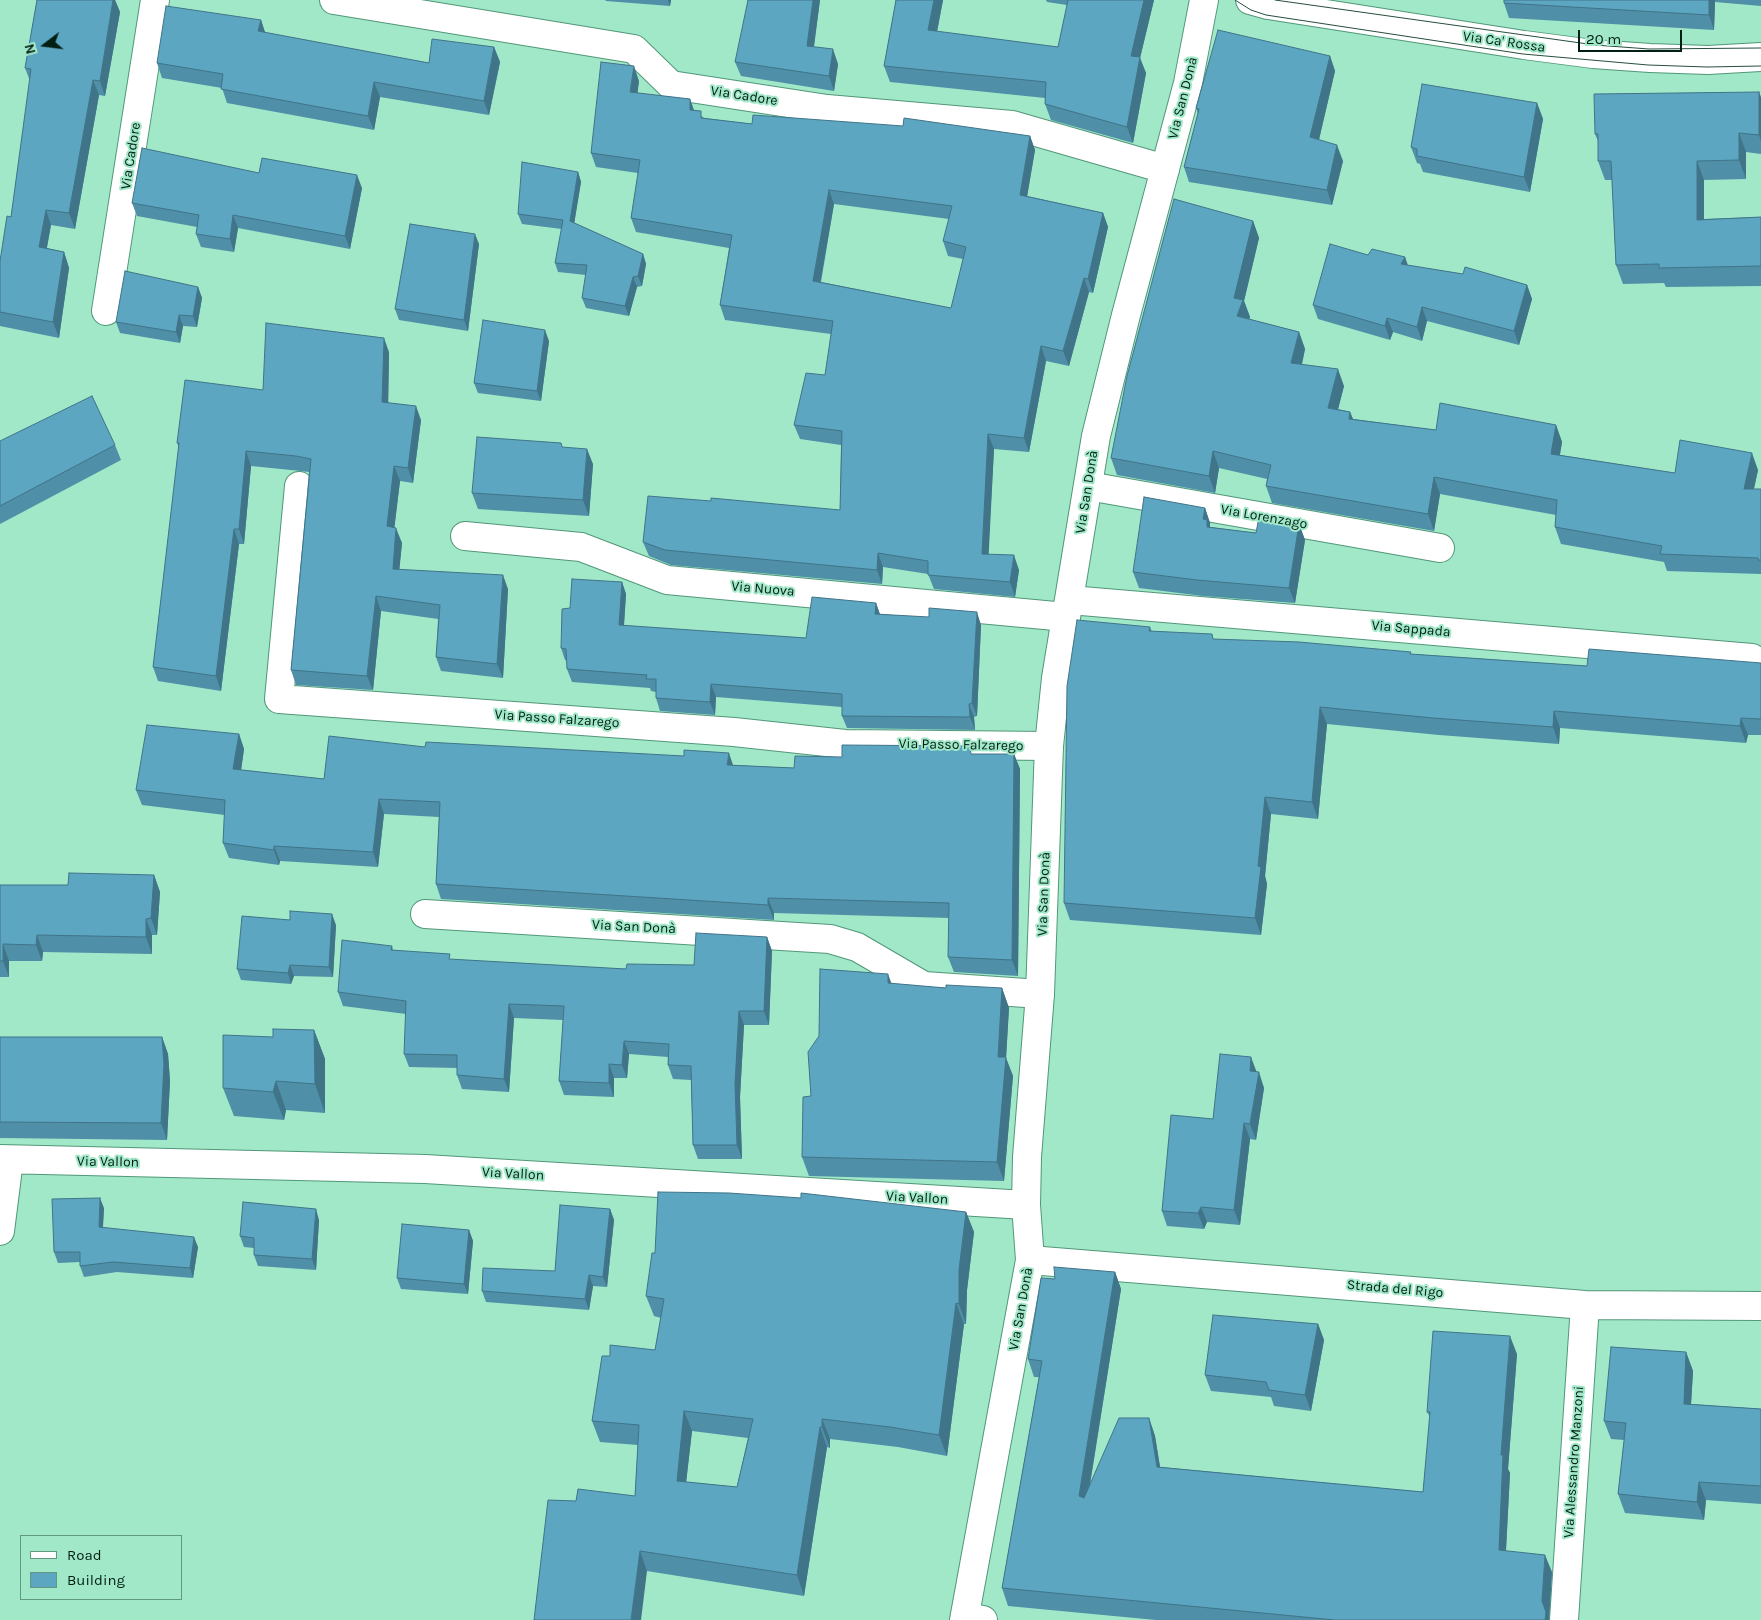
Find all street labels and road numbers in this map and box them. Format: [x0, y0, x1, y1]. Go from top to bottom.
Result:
street label: Via Ca' Rossa [1462, 28, 1546, 56]
street label: Via San Donà [1165, 55, 1201, 141]
street label: Via Cadore [709, 82, 779, 110]
street label: Via Cadore [117, 121, 145, 191]
street label: Via San Donà [1072, 449, 1102, 535]
street label: Via Lorenzago [1219, 501, 1309, 533]
street label: Via Nuova [731, 578, 795, 600]
street label: Via Sappada [1371, 617, 1451, 641]
street label: Via Passo Falzarego [494, 706, 620, 732]
street label: Via Passo Falzarego [898, 736, 1024, 754]
street label: Via San Donà [1034, 852, 1054, 936]
street label: Via San Donà [592, 916, 676, 938]
street label: Via Vallon [77, 1153, 139, 1171]
street label: Via Vallon [482, 1164, 544, 1184]
street label: Via Vallon [886, 1188, 948, 1208]
street label: Via San Donà [1005, 1266, 1037, 1352]
street label: Strada del Rigo [1346, 1276, 1444, 1302]
street label: Via Alessandro Manzoni [1560, 1385, 1588, 1539]

